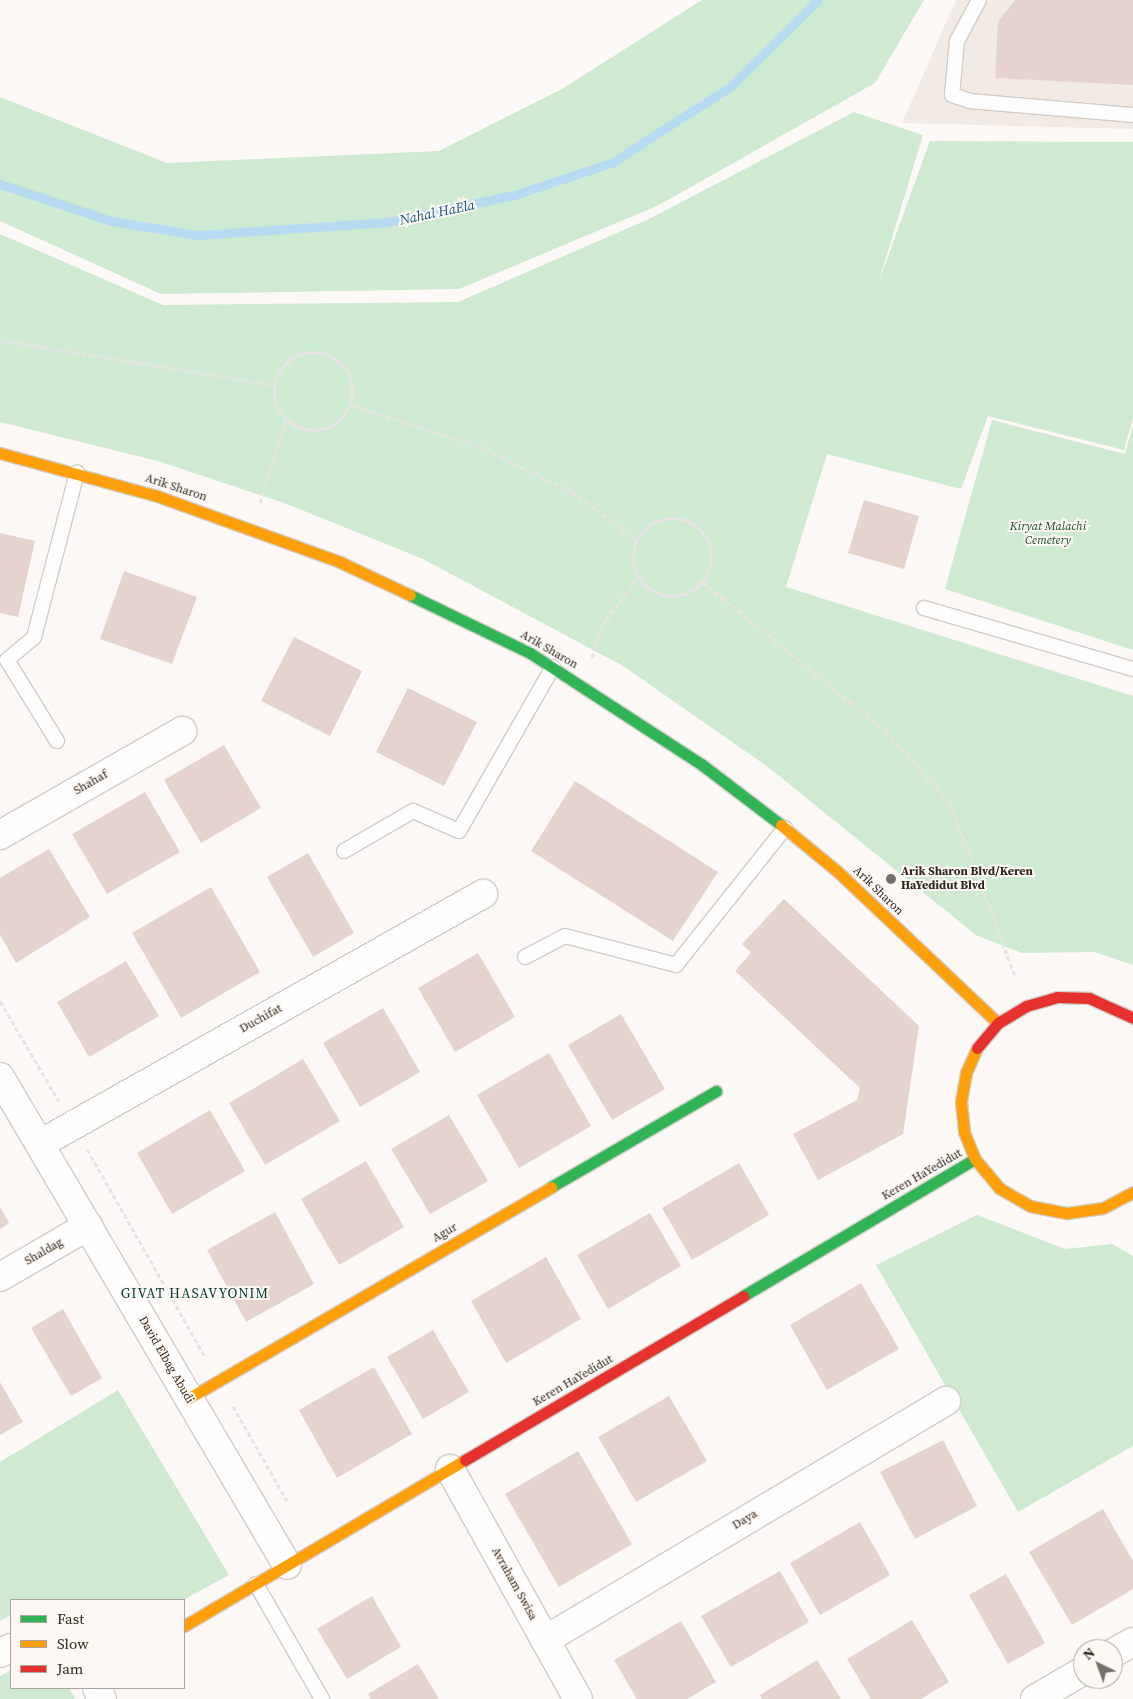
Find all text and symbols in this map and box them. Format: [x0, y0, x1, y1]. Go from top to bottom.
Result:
water label: Nahal HaEla [398, 196, 476, 228]
street label: Arik Sharon [143, 471, 209, 505]
park label: Kiryat Malachi Cemetery [1010, 520, 1086, 548]
street label: Arik Sharon [518, 628, 580, 672]
street label: Shahaf [71, 768, 111, 798]
street label: Arik Sharon [850, 864, 906, 918]
place label: Arik Sharon Blvd/Keren HaYedidut Blvd [901, 865, 1033, 893]
marker: Arik Sharon Blvd/Keren HaYedidut Blvd [885, 873, 897, 885]
street label: Duchifat [237, 1002, 285, 1036]
street label: Keren HaYedidut [879, 1146, 965, 1204]
street label: Agur [430, 1220, 460, 1246]
street label: Shaldag [22, 1235, 66, 1269]
district label: GIVAT HASAVYONIM [119, 1285, 271, 1301]
street label: David Elbag Abudi [135, 1314, 197, 1406]
street label: Keren HaYedidut [530, 1352, 616, 1410]
street label: Daya [730, 1507, 760, 1533]
street label: Avraham Swisa [488, 1545, 540, 1623]
legend [10, 1599, 185, 1689]
text: Fast [57, 1608, 84, 1629]
text: Slow [57, 1633, 89, 1654]
north arrow [1073, 1639, 1123, 1689]
text: N [1078, 1643, 1099, 1664]
text: Jam [57, 1658, 83, 1679]

